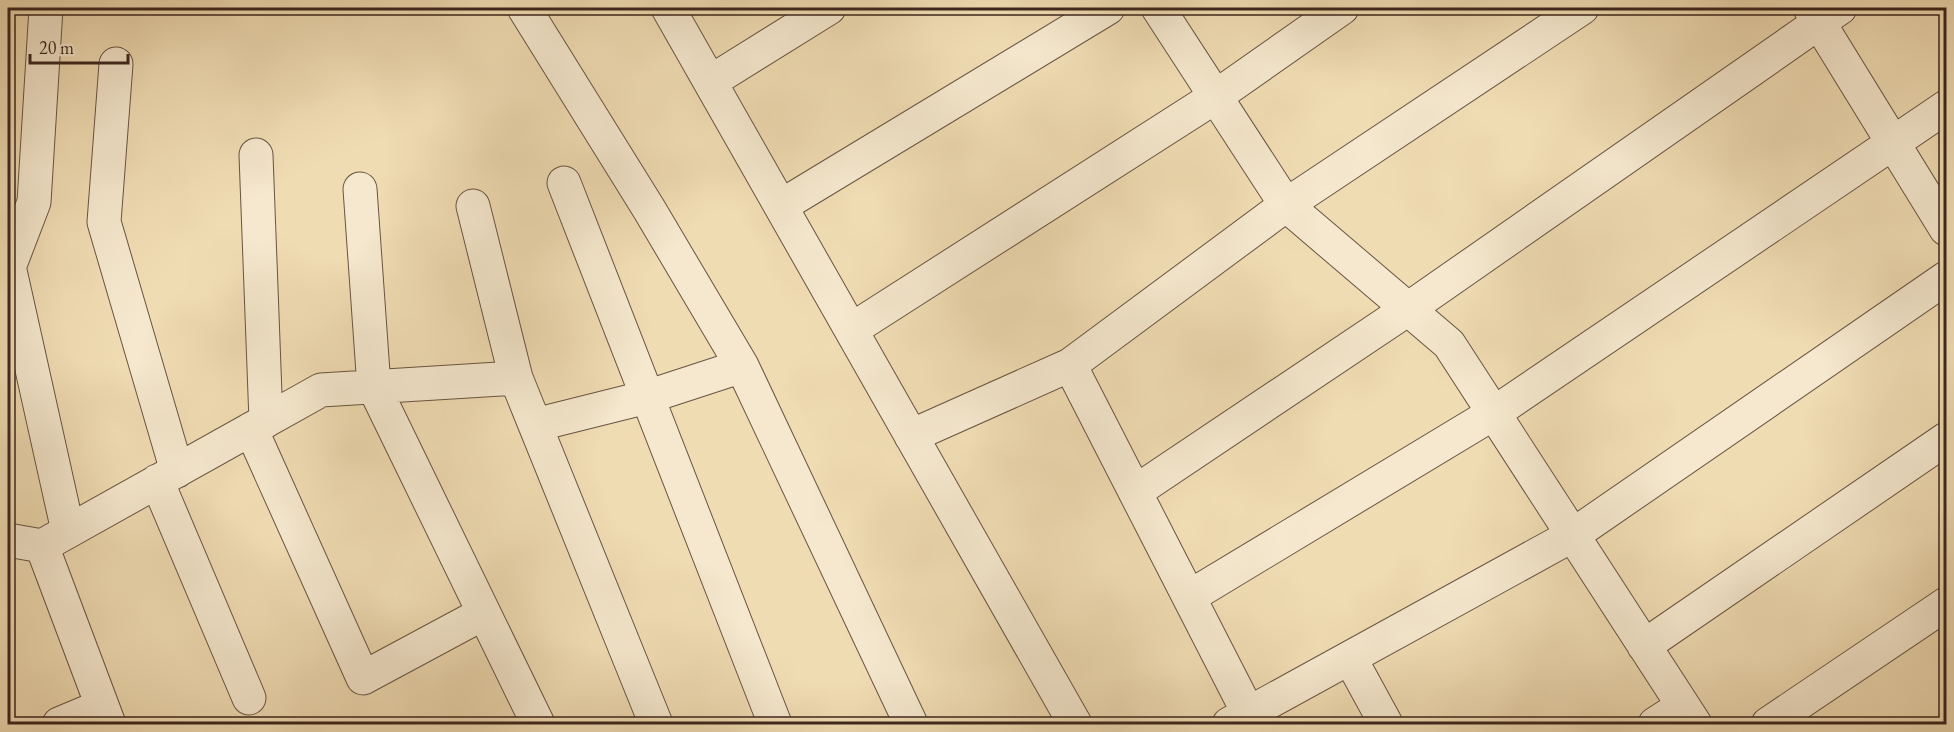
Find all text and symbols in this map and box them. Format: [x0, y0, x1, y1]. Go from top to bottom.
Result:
scale bar [30, 27, 128, 65]
text: 20 m [39, 36, 74, 59]

